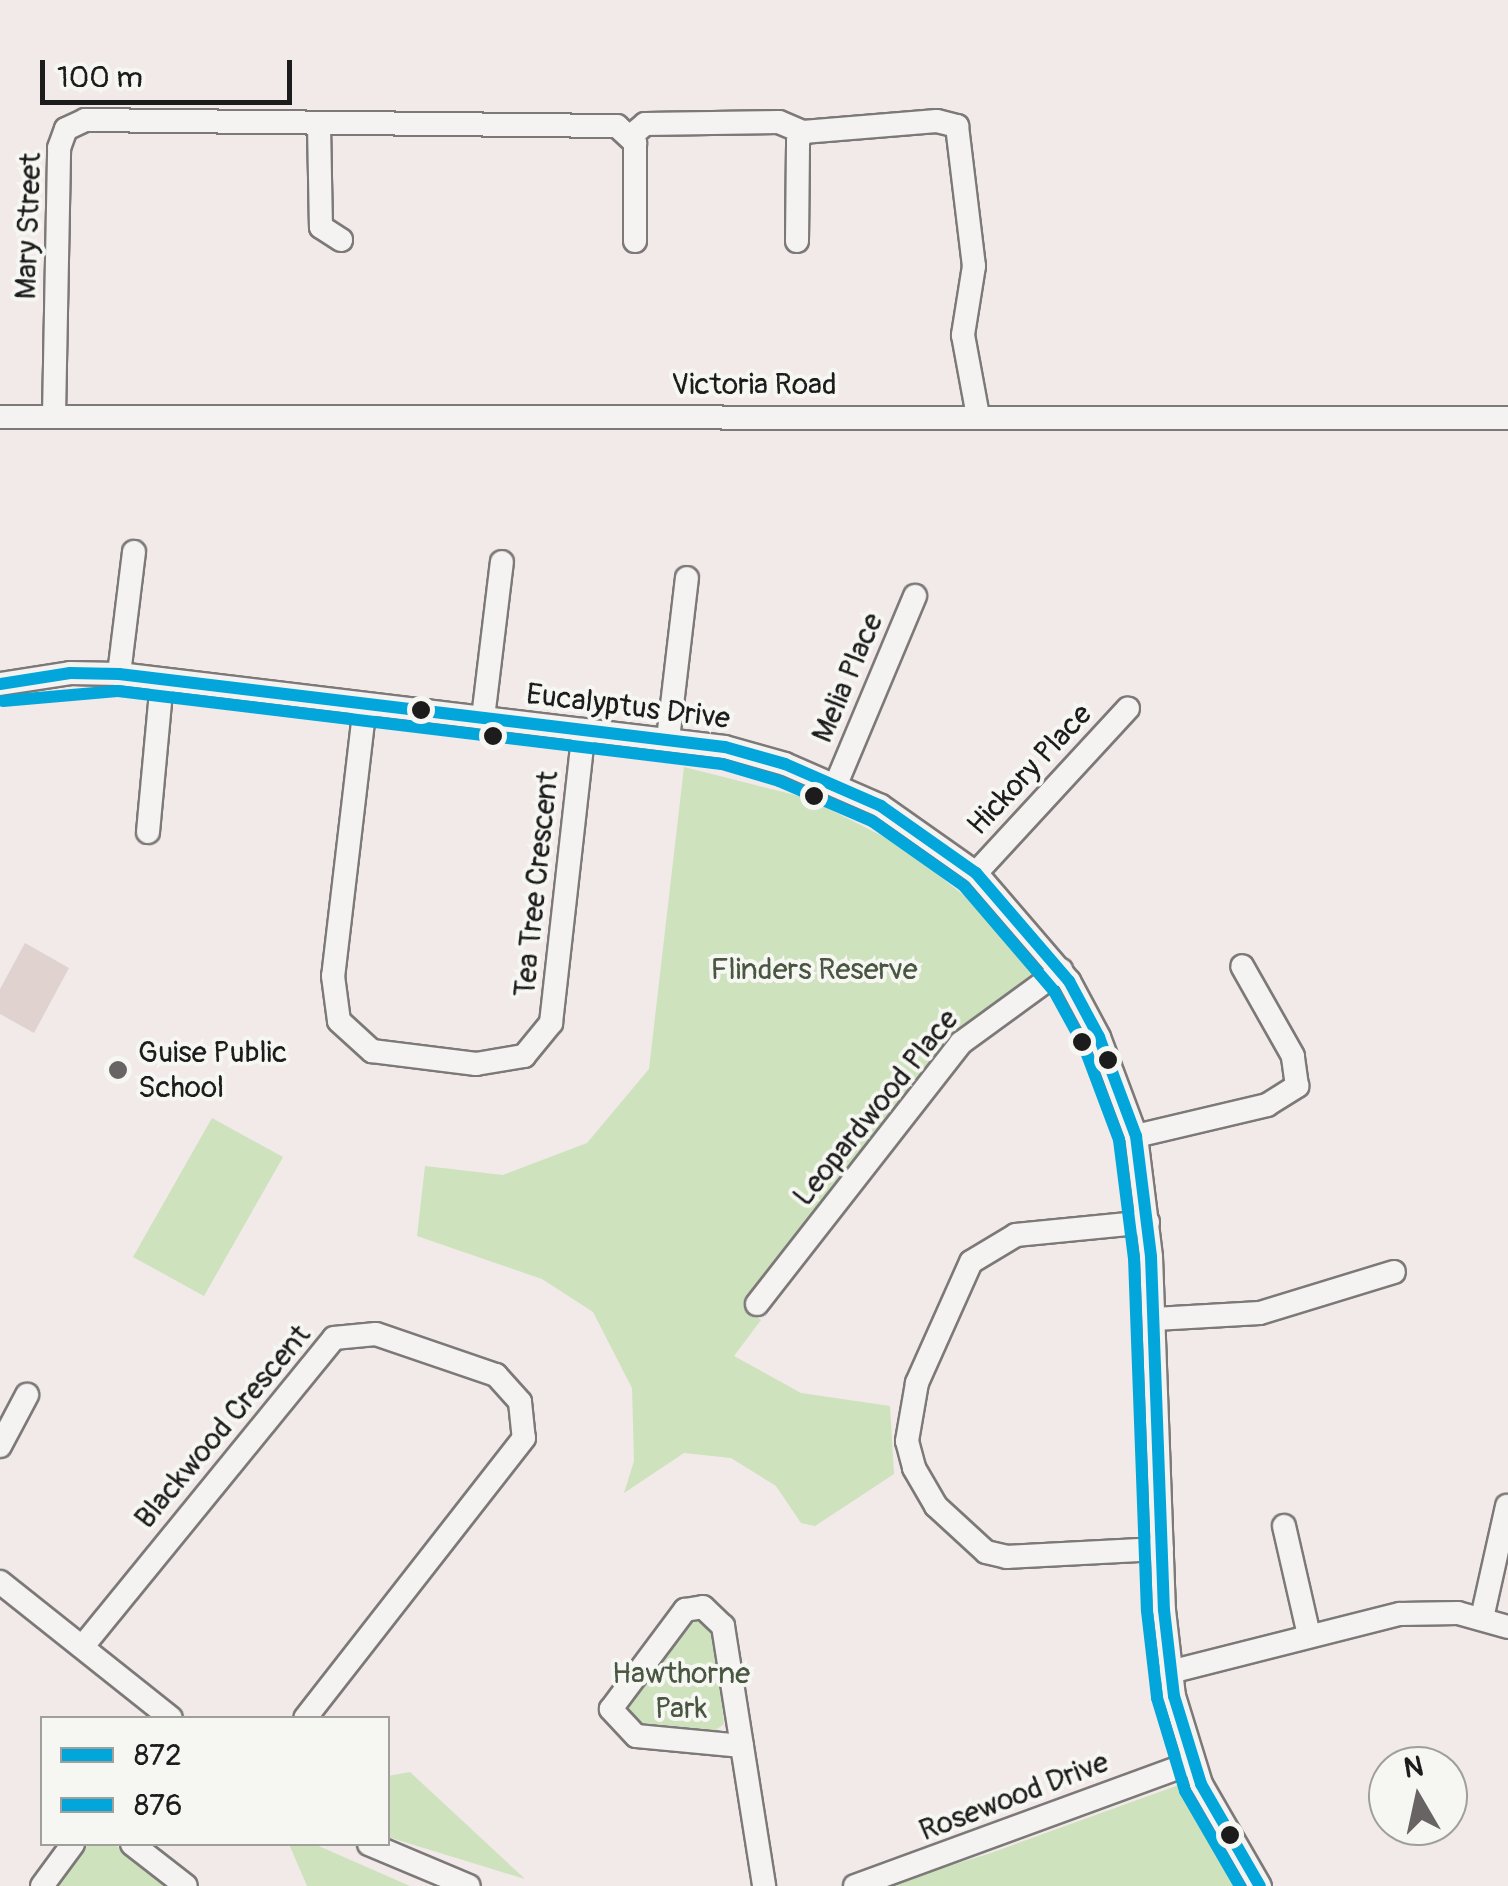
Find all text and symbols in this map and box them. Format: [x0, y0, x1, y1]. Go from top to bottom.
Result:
scale bar [45, 40, 298, 102]
text: 100 m [57, 59, 143, 96]
street label: Mary Street [8, 152, 50, 300]
street label: Victoria Road [671, 367, 837, 403]
street label: Melia Place [805, 608, 891, 748]
street label: Eucalyptus Drive [524, 677, 732, 737]
street label: Hickory Place [960, 697, 1100, 843]
unlabelled marker [411, 700, 431, 720]
unlabelled marker [483, 726, 503, 746]
street label: Tea Tree Crescent [507, 769, 567, 999]
unlabelled marker [804, 786, 824, 806]
park label: Flinders Reserve [711, 952, 917, 988]
street label: Leopardwood Place [786, 1002, 966, 1214]
unlabelled marker [1072, 1032, 1092, 1052]
place label: Guise Public School [138, 1035, 287, 1106]
unlabelled marker [1098, 1050, 1118, 1070]
marker: Guise Public School [107, 1059, 129, 1081]
street label: Blackwood Crescent [127, 1318, 319, 1536]
park label: Hawthorne Park [612, 1656, 750, 1726]
legend [40, 1716, 390, 1846]
text: 872 [134, 1737, 182, 1774]
street label: Rosewood Drive [914, 1744, 1114, 1850]
north arrow [1368, 1746, 1468, 1846]
text: N [1401, 1749, 1426, 1787]
text: 876 [134, 1787, 182, 1824]
unlabelled marker [1220, 1825, 1240, 1845]

